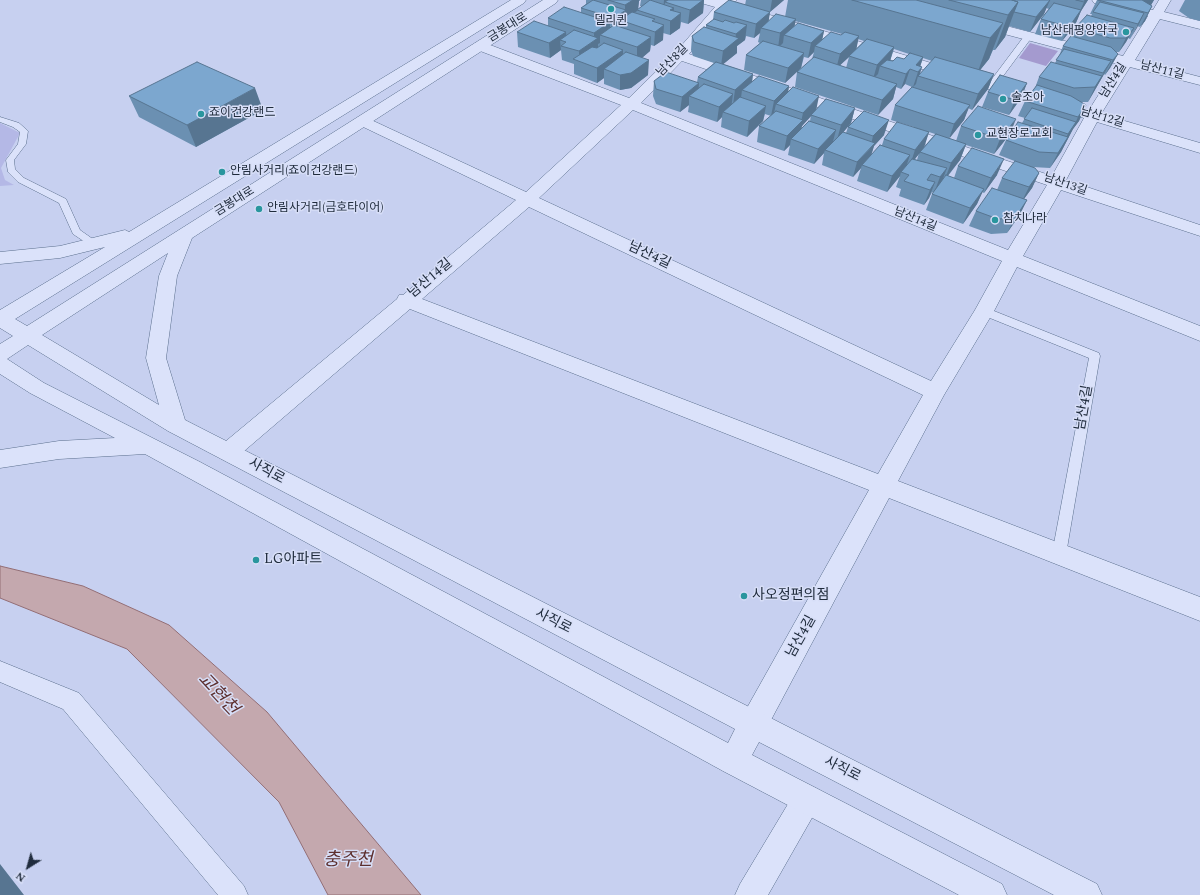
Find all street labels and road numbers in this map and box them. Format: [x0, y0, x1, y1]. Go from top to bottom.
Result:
street label: 금봉대로 [485, 10, 531, 46]
street label: 남산8길 [654, 42, 692, 80]
street label: 남산11길 [1138, 59, 1186, 83]
street label: 남산4길 [1098, 61, 1130, 101]
street label: 남산12길 [1078, 105, 1126, 131]
street label: 남산13길 [1041, 171, 1089, 199]
street label: 금봉대로 [212, 184, 258, 220]
street label: 남산14길 [891, 205, 939, 235]
street label: 남산4길 [625, 239, 673, 273]
street label: 남산14길 [405, 256, 457, 302]
street label: 남산4길 [1073, 384, 1097, 432]
street label: 사직로 [245, 456, 287, 488]
street label: 사직로 [532, 606, 574, 638]
street label: 남산4길 [784, 613, 820, 661]
street label: 사직로 [821, 754, 863, 786]

